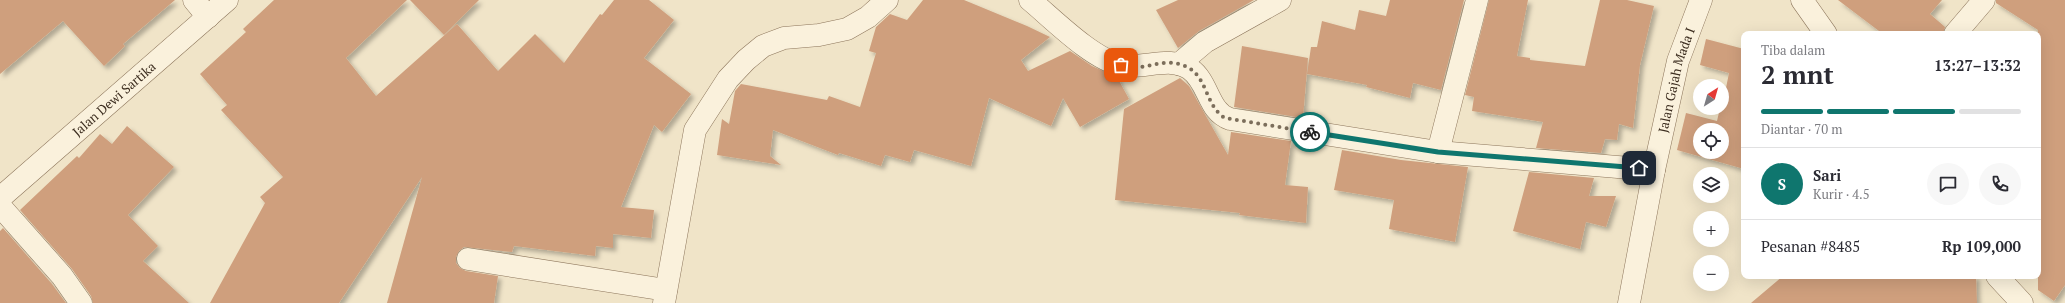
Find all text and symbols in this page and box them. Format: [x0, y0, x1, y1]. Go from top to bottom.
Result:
street label: Jalan Gajah Mada I [1653, 25, 1699, 134]
text: Tiba dalam [1761, 41, 1825, 59]
pin [1104, 48, 1138, 82]
icon: bag [1110, 54, 1132, 76]
text: 13:27–13:32 [1934, 55, 2021, 75]
street label: Jalan Dewi Sartika [68, 57, 160, 140]
text: 2 mnt [1761, 57, 1834, 91]
north arrow [1693, 79, 1729, 115]
map controls [1693, 79, 1729, 291]
courier [1290, 112, 1330, 152]
text: Diantar · 70 m [1761, 120, 1842, 138]
icon: bike [1299, 121, 1321, 143]
button: locate [1693, 123, 1729, 159]
pin [1622, 151, 1656, 185]
icon: home [1628, 157, 1650, 179]
button: chat [1927, 163, 1969, 205]
button: phone [1979, 163, 2021, 205]
text: Sari [1813, 165, 1841, 185]
button: layers [1693, 167, 1729, 203]
text: S [1778, 174, 1786, 194]
text: Kurir · 4.5 [1813, 185, 1870, 203]
button: + [1693, 211, 1729, 247]
text: Pesanan #8485 [1761, 236, 1860, 256]
text: Rp 109,000 [1942, 236, 2021, 256]
button: − [1693, 255, 1729, 291]

